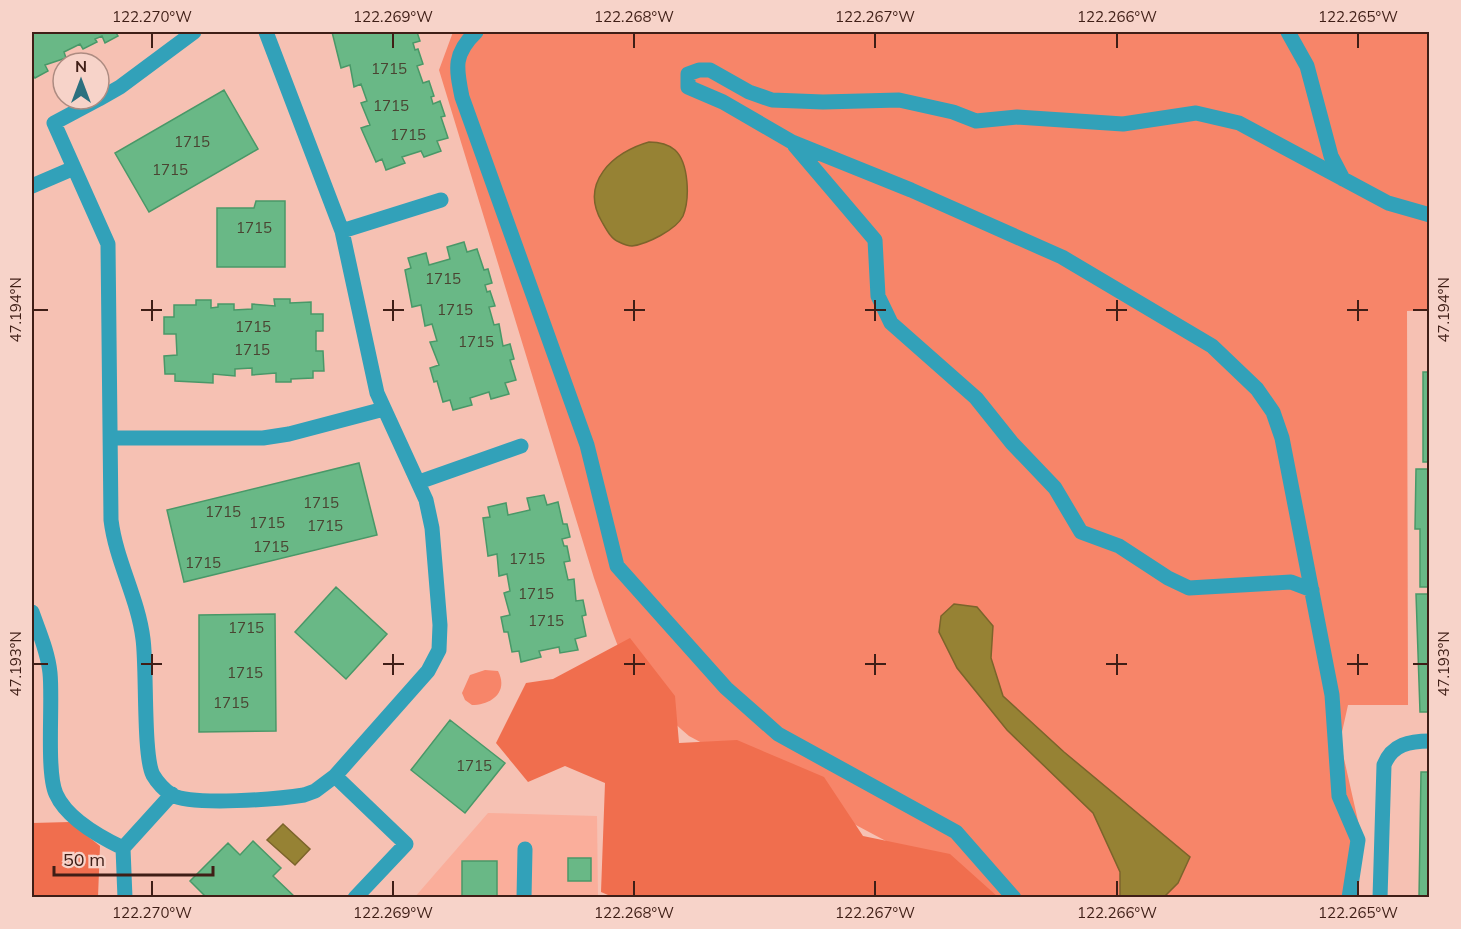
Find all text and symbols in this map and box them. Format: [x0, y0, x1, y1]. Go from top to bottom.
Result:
text: 122.270°W [112, 7, 192, 26]
text: 122.269°W [353, 7, 433, 26]
text: 122.268°W [594, 7, 674, 26]
text: 122.267°W [835, 7, 915, 26]
text: 122.266°W [1077, 7, 1157, 26]
text: 122.265°W [1318, 7, 1398, 26]
north arrow [51, 51, 111, 111]
text: N [75, 56, 87, 76]
house number: 1715 [371, 59, 407, 78]
house number: 1715 [373, 96, 409, 115]
house number: 1715 [390, 125, 426, 144]
house number: 1715 [174, 132, 210, 151]
house number: 1715 [152, 160, 188, 179]
house number: 1715 [236, 218, 272, 237]
house number: 1715 [425, 269, 461, 288]
text: 47.194°N [6, 277, 25, 343]
text: 47.194°N [1434, 277, 1453, 343]
house number: 1715 [437, 300, 473, 319]
house number: 1715 [235, 317, 271, 336]
house number: 1715 [458, 332, 494, 351]
house number: 1715 [234, 340, 270, 359]
house number: 1715 [303, 493, 339, 512]
house number: 1715 [205, 502, 241, 521]
house number: 1715 [249, 513, 285, 532]
house number: 1715 [307, 516, 343, 535]
house number: 1715 [253, 537, 289, 556]
house number: 1715 [509, 549, 545, 568]
house number: 1715 [185, 553, 221, 572]
house number: 1715 [518, 584, 554, 603]
house number: 1715 [528, 611, 564, 630]
house number: 1715 [228, 618, 264, 637]
text: 47.193°N [6, 631, 25, 697]
text: 47.193°N [1434, 631, 1453, 697]
house number: 1715 [227, 663, 263, 682]
house number: 1715 [213, 693, 249, 712]
house number: 1715 [456, 756, 492, 775]
scale bar [54, 839, 213, 877]
text: 50 m [63, 848, 105, 871]
text: 122.270°W [112, 903, 192, 922]
text: 122.269°W [353, 903, 433, 922]
text: 122.268°W [594, 903, 674, 922]
text: 122.267°W [835, 903, 915, 922]
text: 122.266°W [1077, 903, 1157, 922]
text: 122.265°W [1318, 903, 1398, 922]

